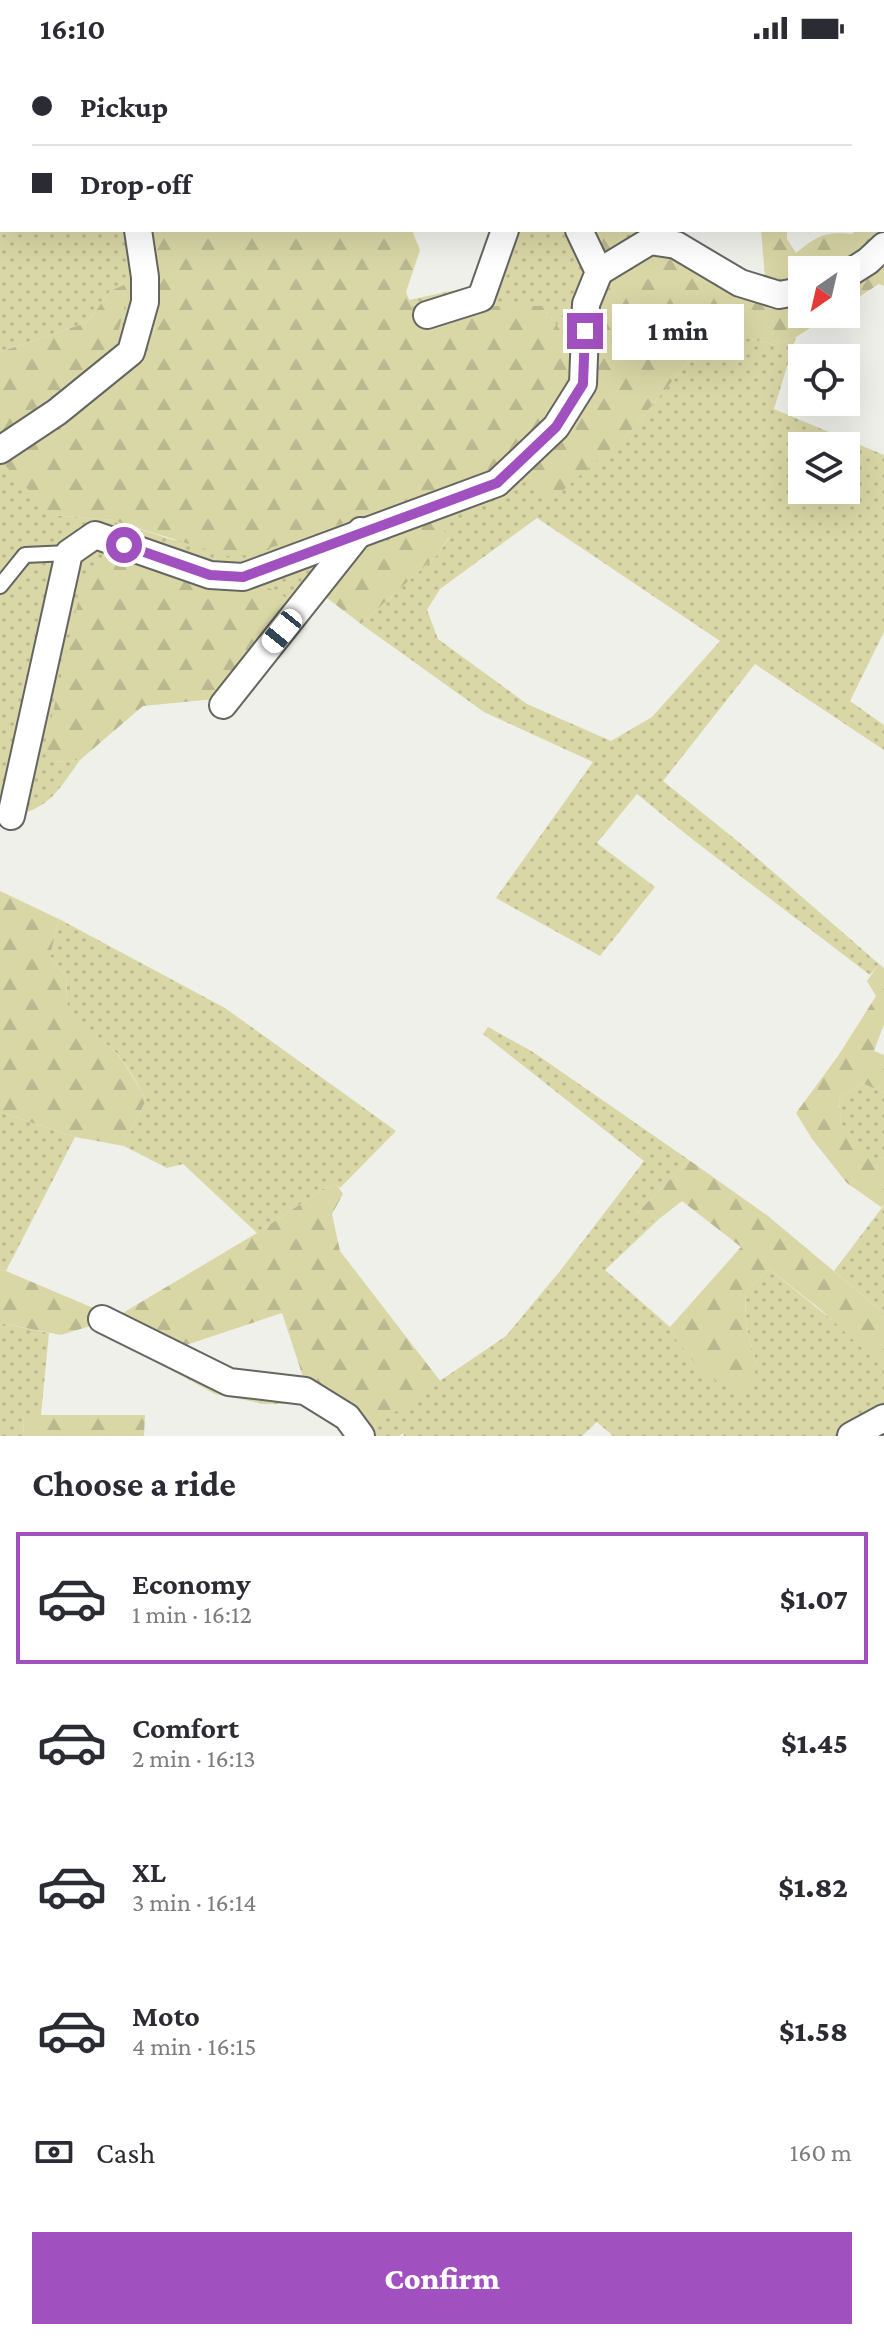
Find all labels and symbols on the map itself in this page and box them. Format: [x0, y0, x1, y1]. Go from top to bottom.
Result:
north arrow [788, 256, 860, 328]
callout: 1 min [613, 303, 745, 359]
route end [567, 313, 603, 349]
route start [106, 527, 142, 563]
car [258, 605, 306, 657]

